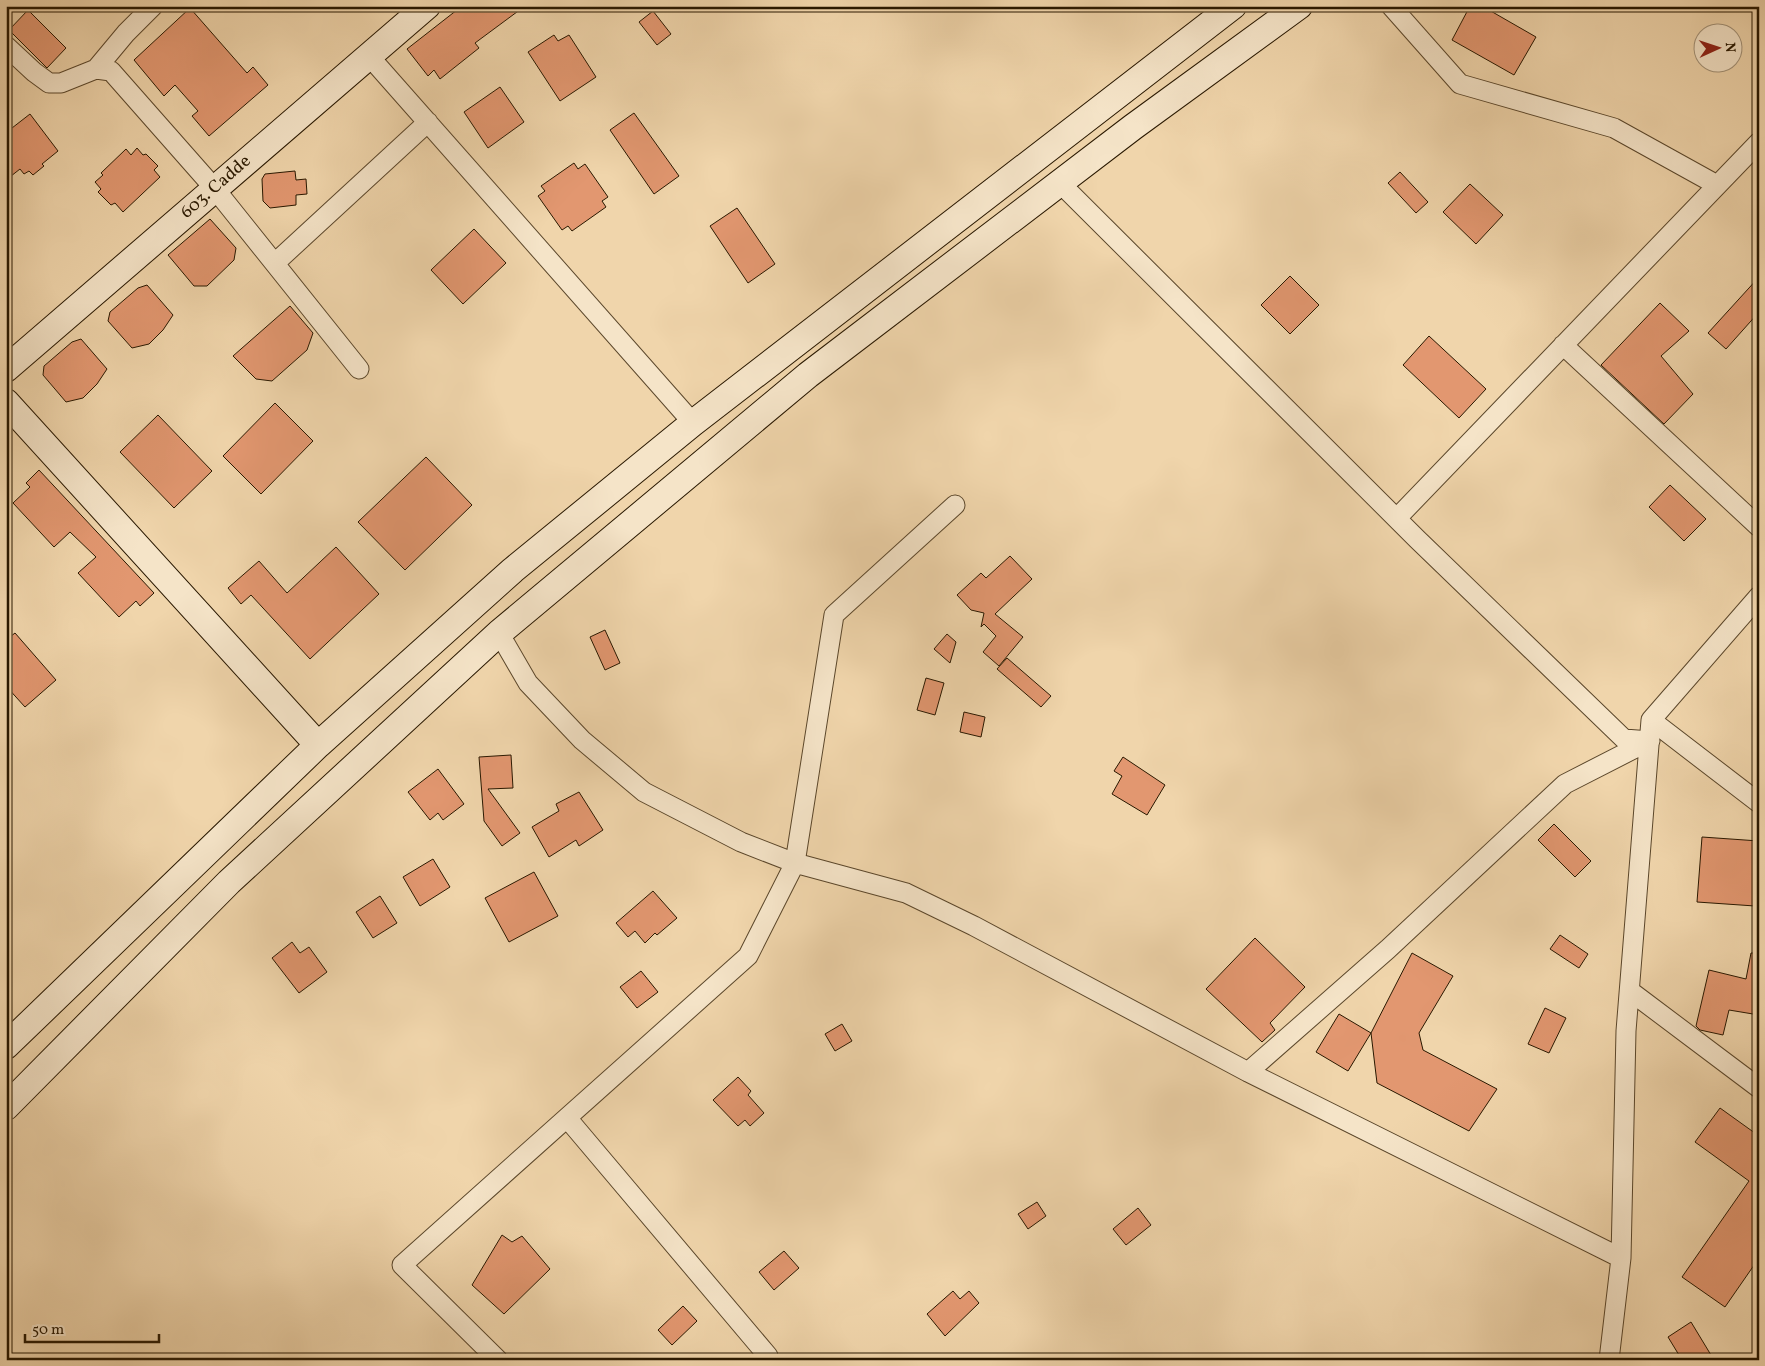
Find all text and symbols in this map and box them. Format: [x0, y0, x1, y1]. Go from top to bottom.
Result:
north arrow [1692, 22, 1742, 72]
text: N [1720, 42, 1739, 53]
street label: 603. Cadde [175, 149, 257, 225]
scale bar [25, 1311, 159, 1343]
text: 50 m [32, 1320, 64, 1341]

